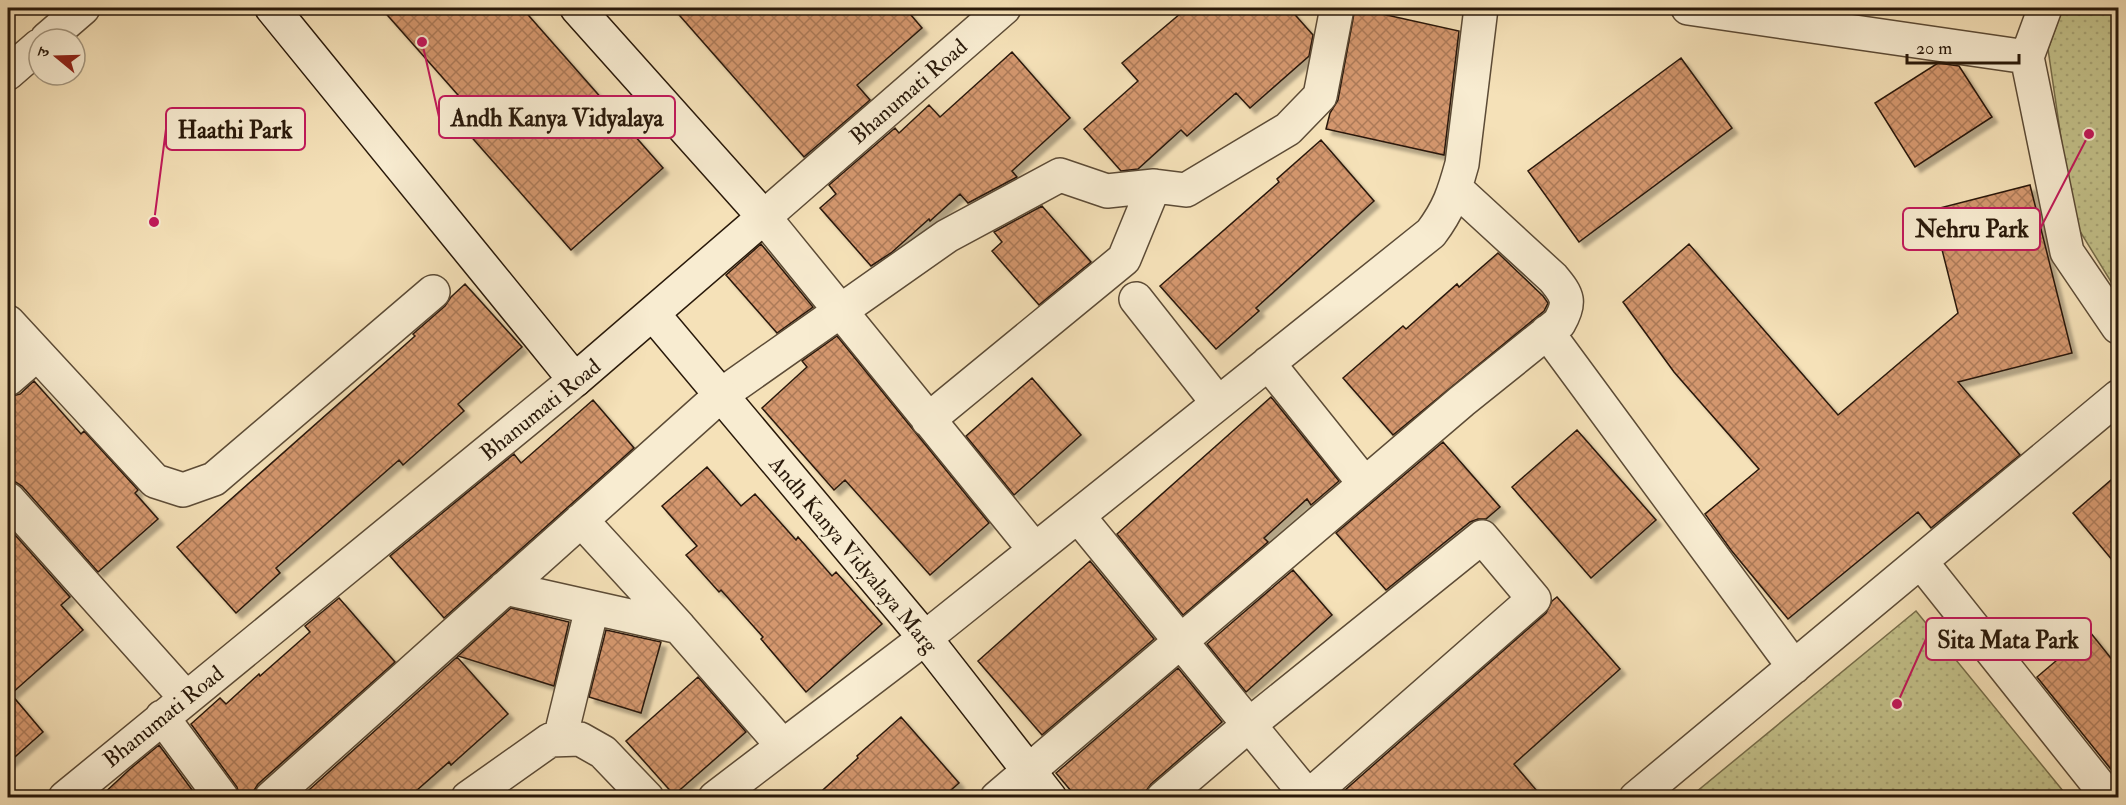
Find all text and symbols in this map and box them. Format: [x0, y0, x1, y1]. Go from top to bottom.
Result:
north arrow [27, 27, 87, 87]
scale bar [1907, 27, 2020, 65]
street label: Bhanumati Road [844, 33, 974, 151]
text: 20 m [1916, 37, 1952, 60]
text: उ [33, 44, 55, 60]
callout: Andh Kanya Vidyalaya [439, 96, 675, 138]
text: Andh Kanya Vidyalaya [450, 103, 664, 134]
callout: Haathi Park [166, 108, 305, 150]
text: Haathi Park [178, 115, 293, 146]
callout: Nehru Park [1903, 208, 2040, 250]
text: Nehru Park [1914, 214, 2029, 245]
street label: Bhanumati Road [475, 352, 607, 467]
street label: Andh Kanya Vidyalaya Marg [762, 450, 945, 660]
callout: Sita Mata Park [1926, 618, 2091, 660]
text: Sita Mata Park [1937, 625, 2079, 656]
street label: Bhanumati Road [98, 659, 230, 774]

